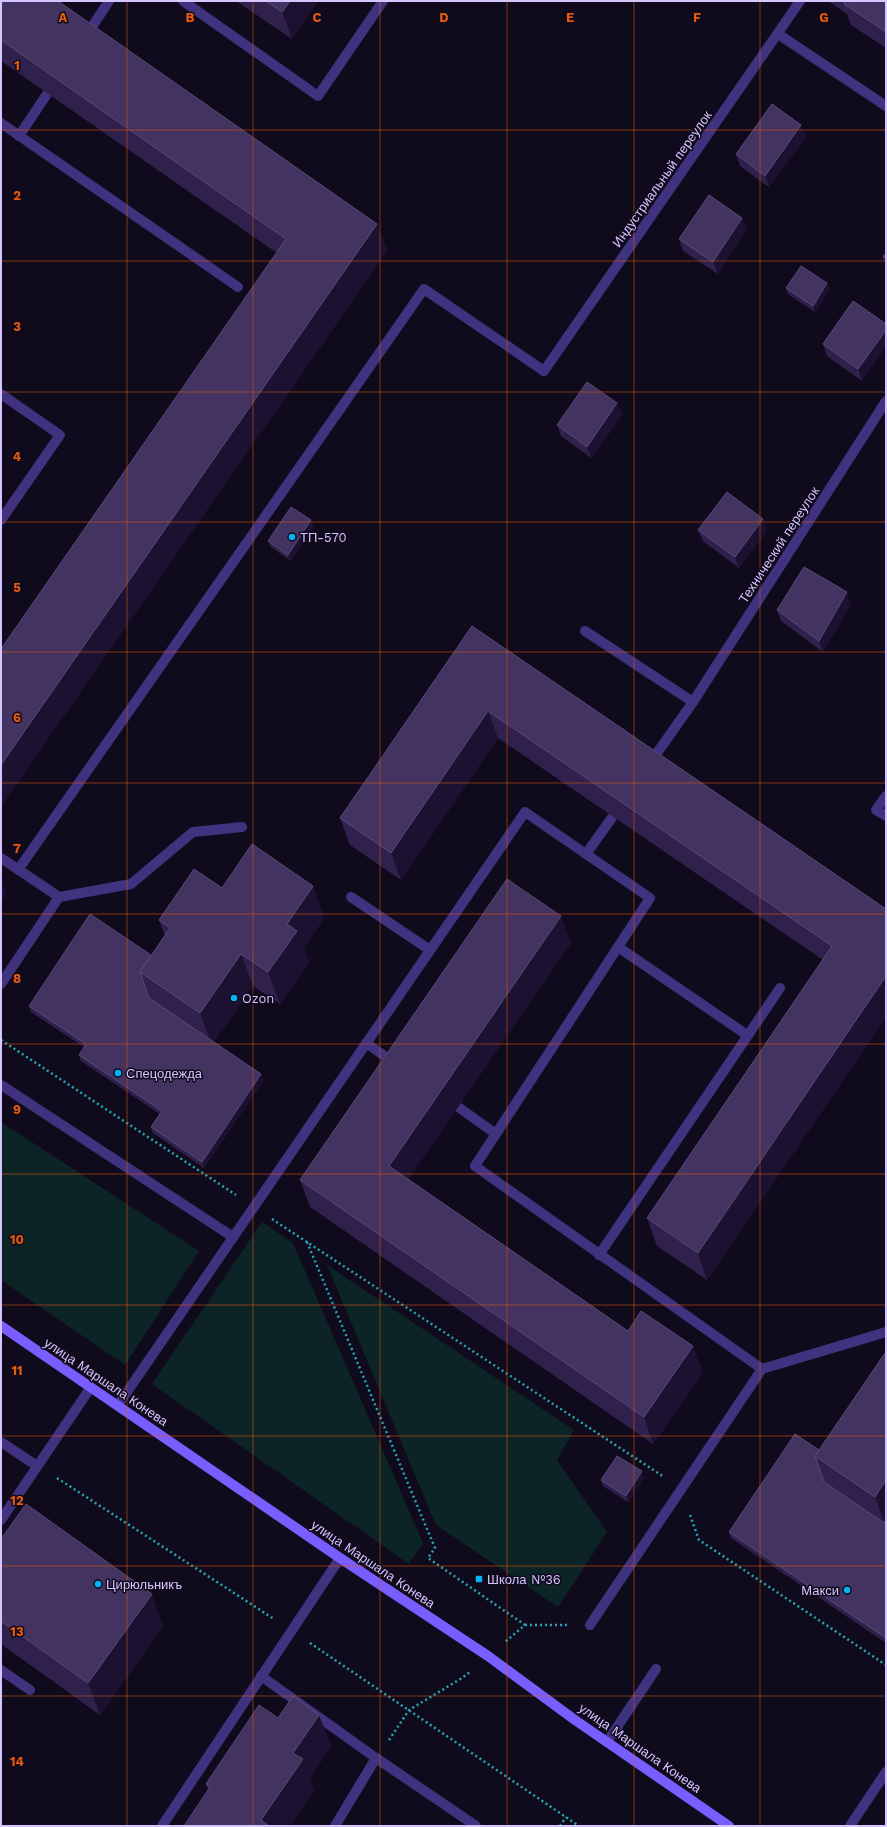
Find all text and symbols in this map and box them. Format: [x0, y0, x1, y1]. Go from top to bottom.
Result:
text: A [59, 10, 68, 25]
text: B [186, 10, 195, 25]
text: C [313, 10, 322, 25]
text: D [439, 10, 449, 25]
text: E [566, 10, 574, 25]
text: F [693, 10, 701, 25]
text: G [819, 10, 829, 25]
text: 1 [14, 58, 20, 73]
street label: Индустриальный переулок [609, 108, 715, 250]
text: 2 [13, 188, 21, 203]
text: 3 [13, 319, 21, 334]
text: 4 [13, 449, 22, 464]
street label: Технический переулок [736, 484, 822, 606]
place label: ТП-570 [300, 530, 347, 545]
marker: ТП-570 [287, 532, 297, 542]
text: 5 [13, 580, 21, 595]
text: 6 [13, 710, 21, 725]
text: 7 [13, 841, 21, 856]
text: 8 [13, 971, 21, 986]
place label: Ozon [242, 991, 274, 1006]
marker: Ozon [229, 993, 239, 1003]
place label: Спецодежда [126, 1066, 203, 1081]
marker: Спецодежда [113, 1068, 123, 1078]
text: 9 [13, 1102, 21, 1117]
text: 10 [10, 1232, 24, 1247]
street label: улица Маршала Конева [41, 1335, 171, 1429]
text: 11 [11, 1363, 23, 1378]
text: 12 [10, 1493, 24, 1508]
street label: улица Маршала Конева [308, 1517, 438, 1611]
place label: Школа №36 [487, 1572, 561, 1587]
marker: Школа №36 [474, 1574, 484, 1584]
place label: Цирюльникъ [106, 1577, 182, 1592]
marker: Цирюльникъ [93, 1579, 103, 1589]
place label: Макси [801, 1583, 839, 1598]
marker: Макси [842, 1585, 852, 1595]
text: 13 [10, 1624, 24, 1639]
street label: улица Маршала Конева [576, 1700, 705, 1796]
text: 14 [10, 1754, 25, 1769]

